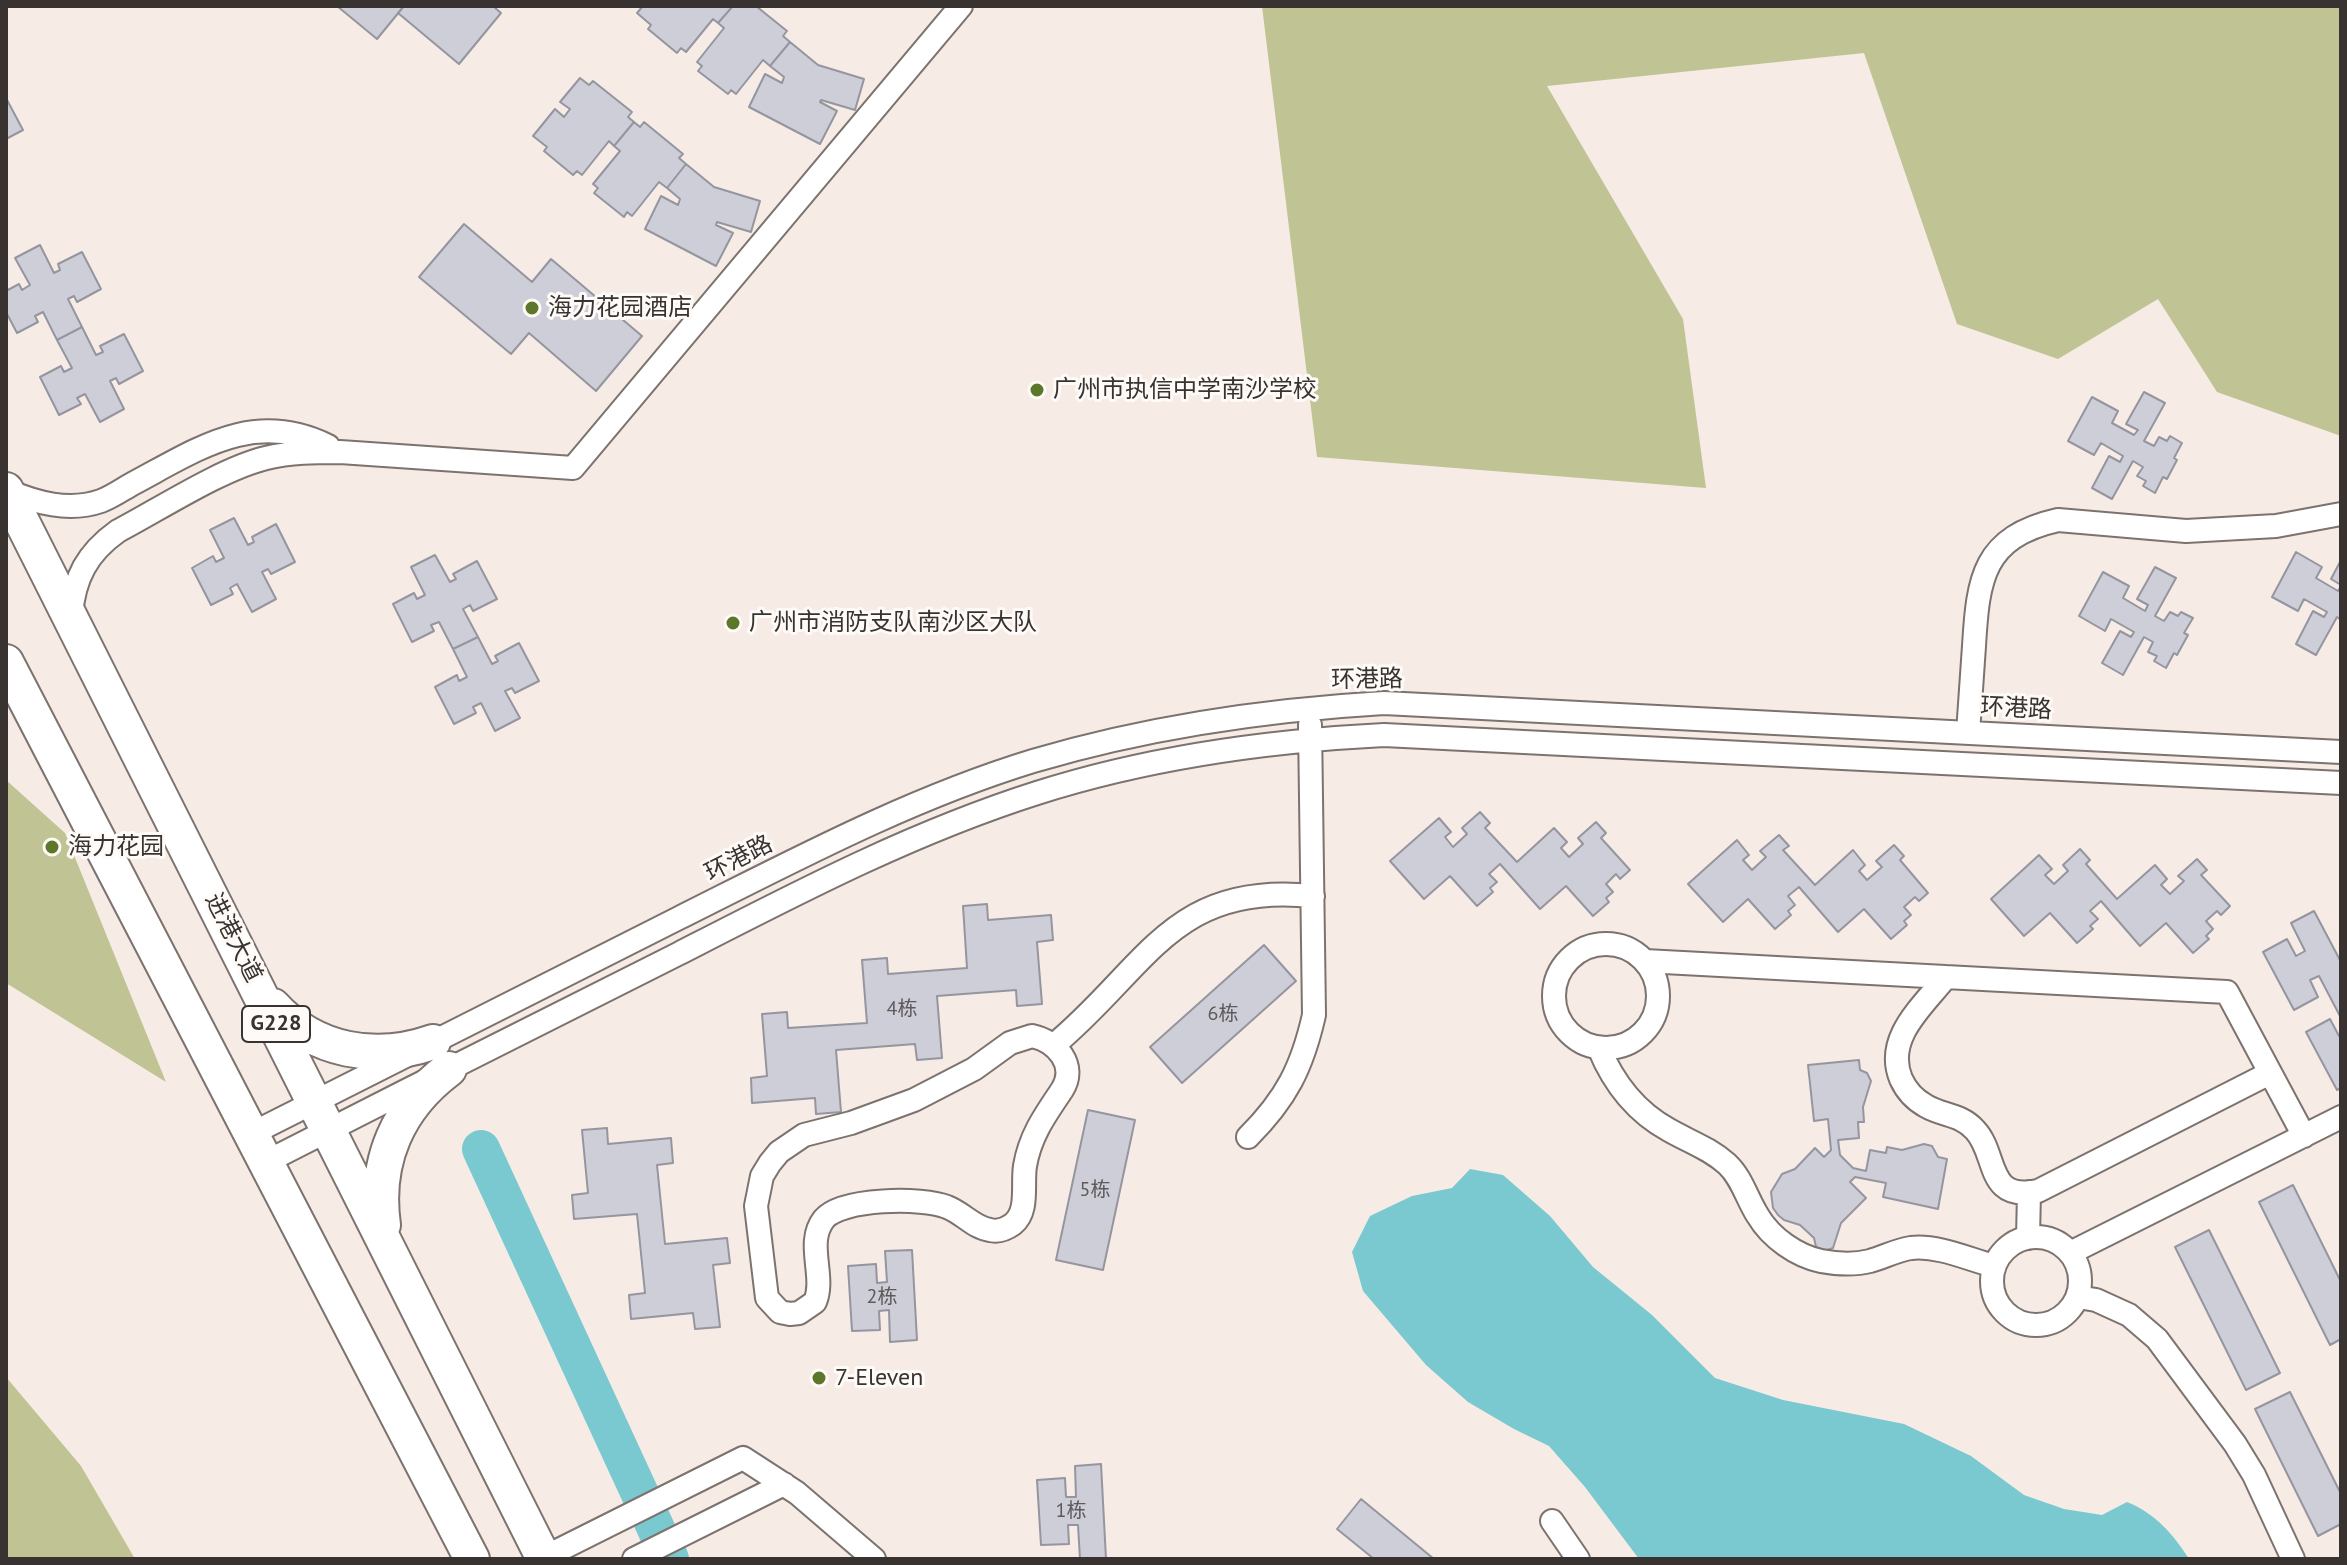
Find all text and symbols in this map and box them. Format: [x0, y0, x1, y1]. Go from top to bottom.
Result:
place label: 海力花园酒店 [548, 294, 692, 322]
marker: 海力花园酒店 [523, 299, 541, 317]
place label: 广州市执信中学南沙学校 [1053, 376, 1317, 404]
marker: 广州市执信中学南沙学校 [1028, 381, 1046, 399]
place label: 广州市消防支队南沙区大队 [749, 609, 1037, 637]
marker: 广州市消防支队南沙区大队 [724, 614, 742, 632]
street label: 环港路 [1331, 665, 1403, 695]
street label: 环港路 [1979, 693, 2053, 725]
street label: 环港路 [700, 830, 778, 888]
place label: 海力花园 [68, 833, 164, 861]
marker: 海力花园 [43, 838, 61, 856]
street label: 进港大道 [198, 889, 268, 987]
house number: 4栋 [887, 997, 917, 1021]
house number: 6栋 [1208, 1002, 1238, 1026]
road number: G228 [242, 1006, 310, 1042]
house number: 5栋 [1080, 1178, 1110, 1202]
house number: 2栋 [867, 1285, 897, 1309]
place label: 7-Eleven [835, 1364, 923, 1392]
marker: 7-Eleven [810, 1369, 828, 1387]
house number: 1栋 [1056, 1499, 1086, 1523]

